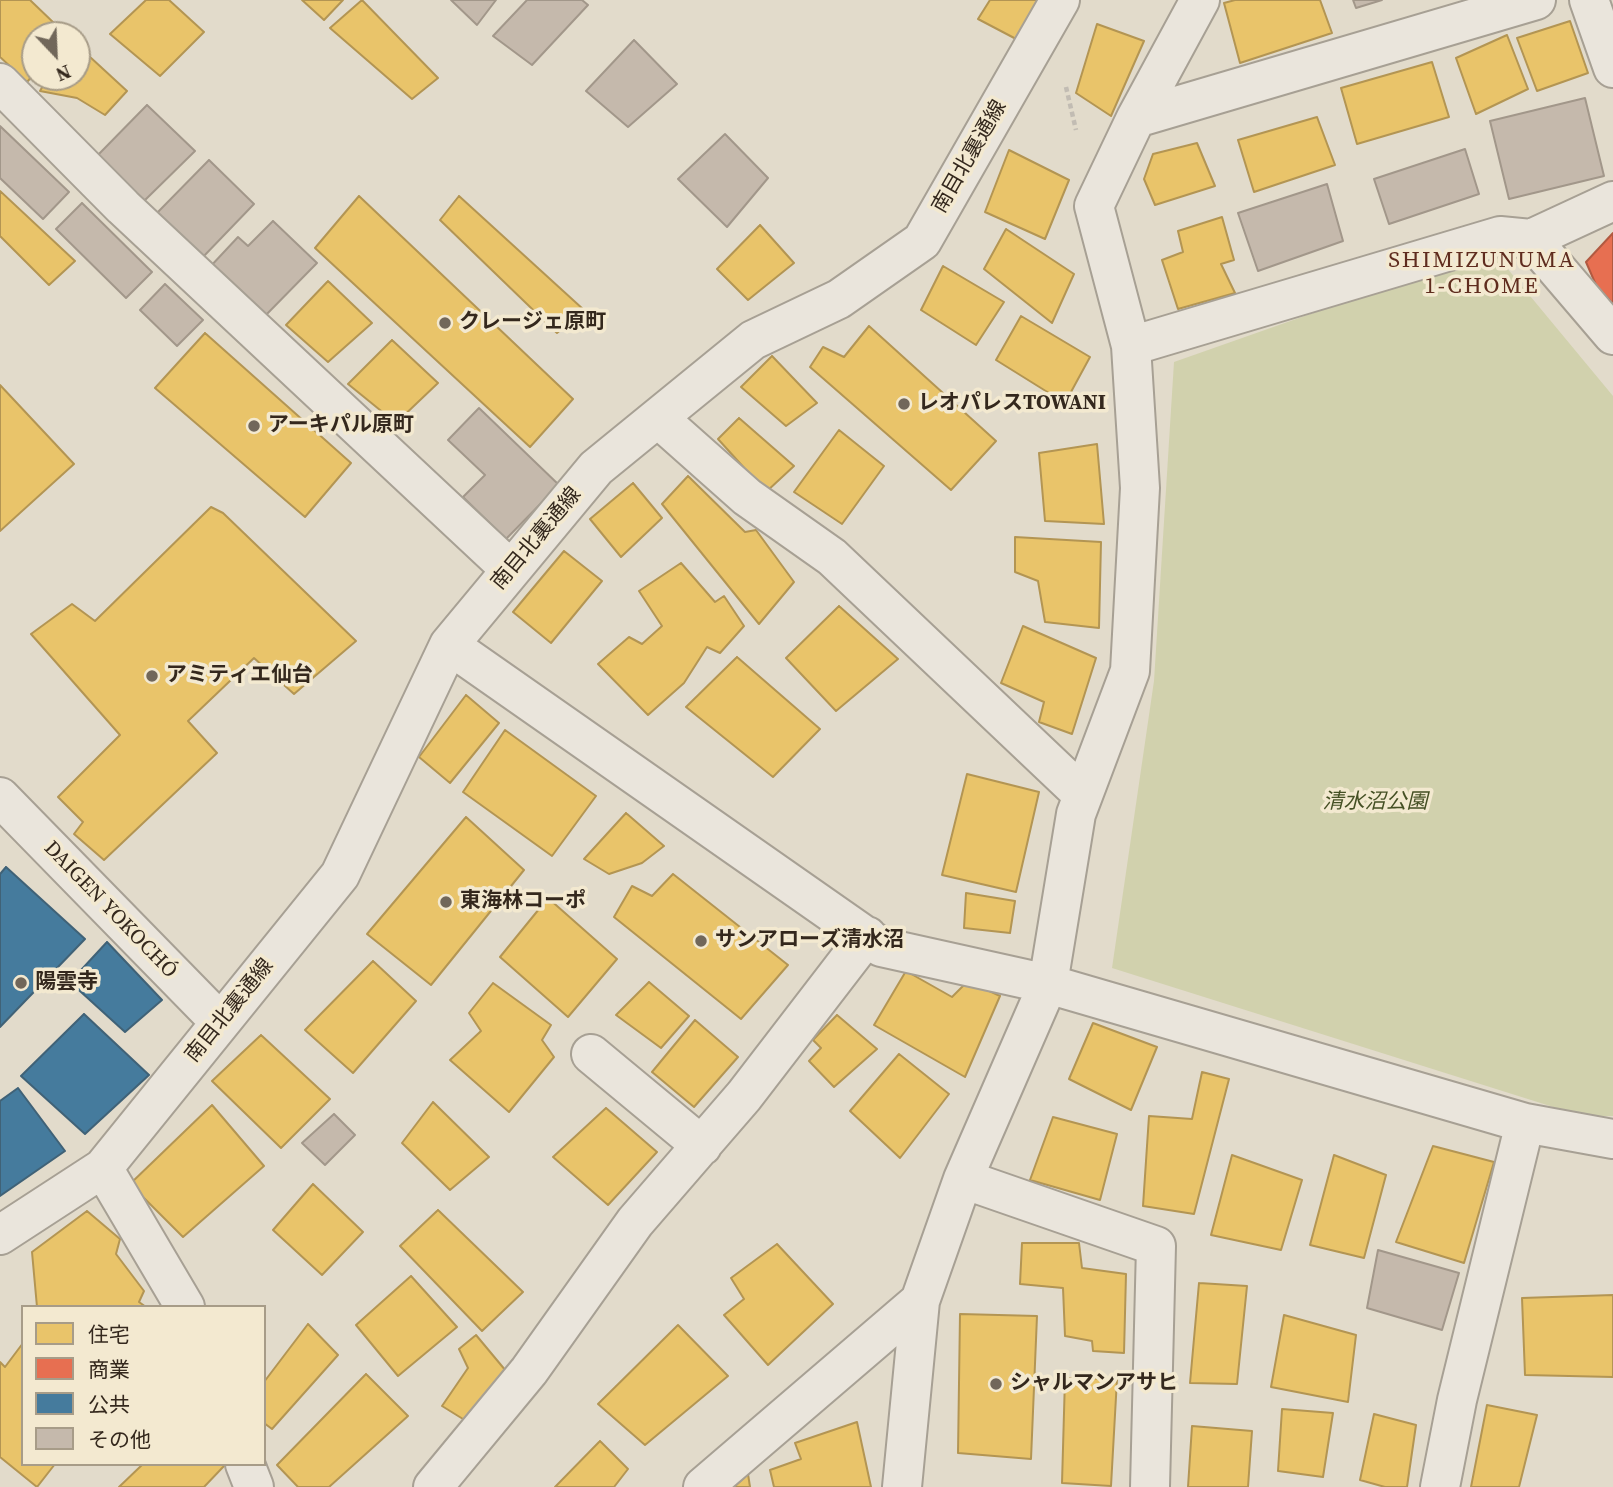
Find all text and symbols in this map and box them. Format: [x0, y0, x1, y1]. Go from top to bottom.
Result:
north arrow [21, 21, 91, 91]
text: N [52, 59, 75, 88]
street label: 南目北裏通線 [928, 96, 1012, 218]
district label: SHIMIZUNUMA 1-CHOME [1390, 247, 1574, 301]
place label: クレージェ原町 [459, 310, 606, 336]
marker: クレージェ原町 [437, 315, 453, 331]
place label: レオパレスTOWANI [918, 391, 1106, 417]
marker: レオパレスTOWANI [896, 396, 912, 412]
place label: アーキパル原町 [268, 413, 414, 439]
marker: アーキパル原町 [246, 418, 262, 434]
street label: 南目北裏通線 [487, 483, 587, 595]
place label: アミティエ仙台 [166, 663, 313, 689]
marker: アミティエ仙台 [144, 668, 160, 684]
park label: 清水沼公園 [1323, 790, 1427, 816]
street label: DAIGEN YOKOCHÓ [38, 836, 182, 984]
place label: 東海林コーポ [460, 889, 586, 915]
marker: 東海林コーポ [438, 894, 454, 910]
place label: サンアローズ清水沼 [715, 928, 904, 954]
marker: サンアローズ清水沼 [693, 933, 709, 949]
street label: 南目北裏通線 [181, 954, 279, 1068]
place label: 陽雲寺 [35, 970, 98, 996]
marker: 陽雲寺 [13, 975, 29, 991]
legend [21, 1305, 266, 1466]
text: 住宅 [88, 1320, 130, 1349]
text: 商業 [88, 1355, 130, 1384]
place label: シャルマンアサヒ [1010, 1371, 1178, 1397]
marker: シャルマンアサヒ [988, 1376, 1004, 1392]
text: 公共 [88, 1390, 130, 1419]
text: その他 [88, 1425, 151, 1454]

